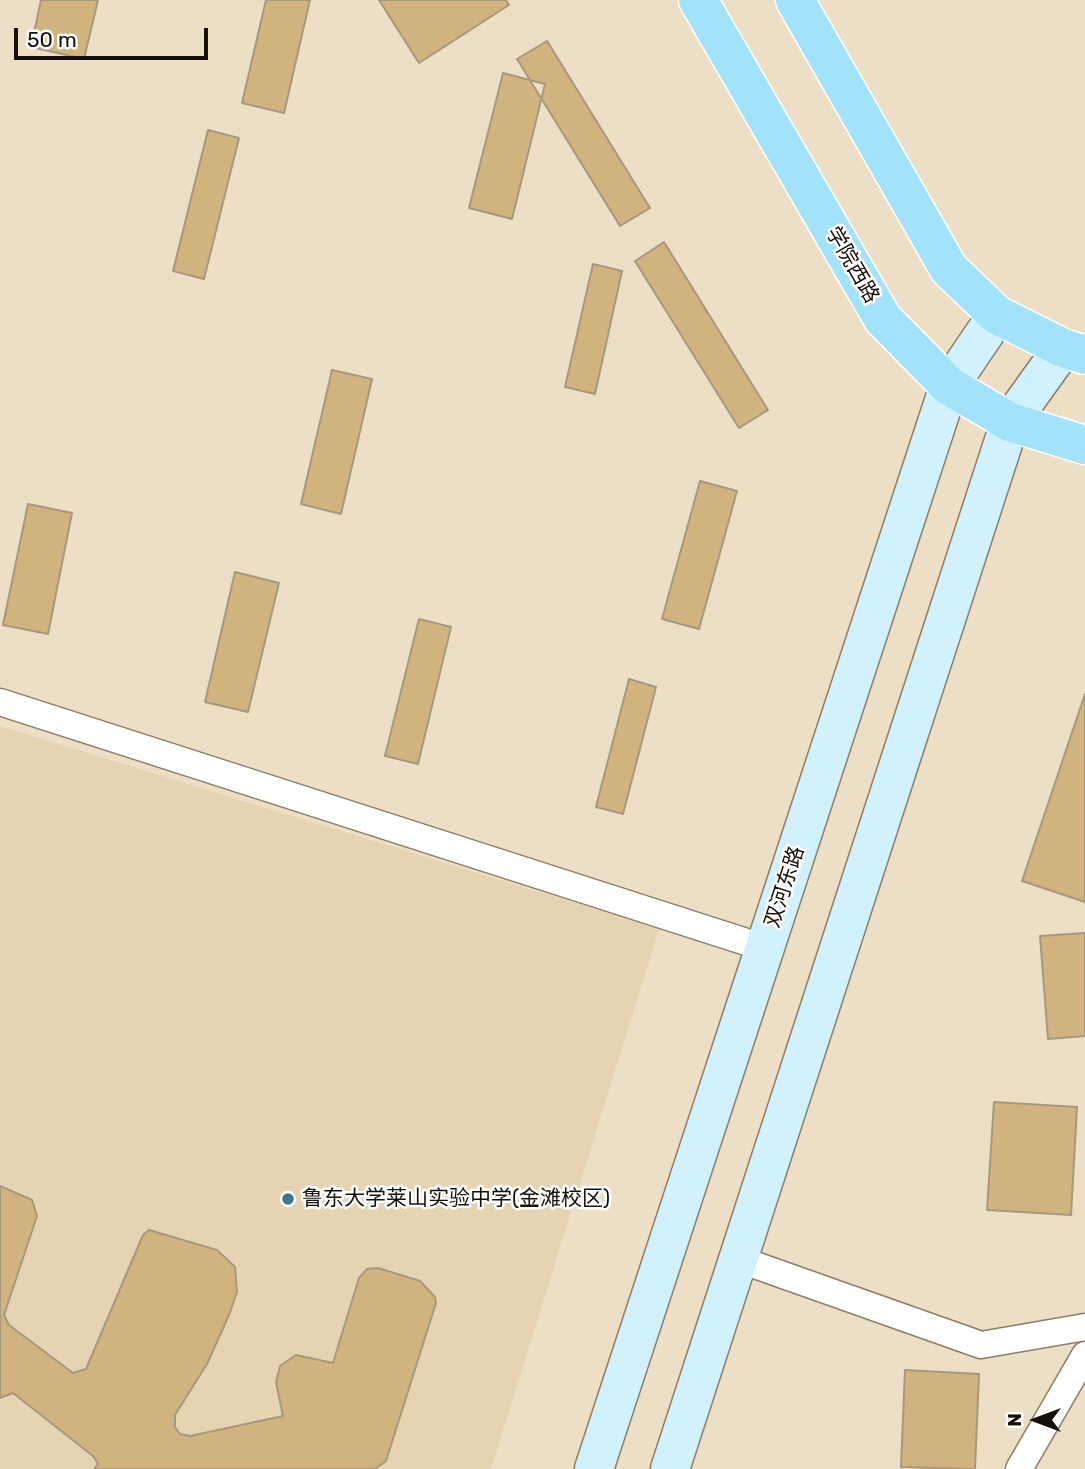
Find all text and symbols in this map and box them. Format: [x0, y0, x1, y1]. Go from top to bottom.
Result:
scale bar [18, 14, 212, 58]
text: 50 m [27, 27, 77, 52]
street label: 学院西路 [820, 222, 884, 308]
street label: 双河东路 [760, 843, 810, 931]
place label: 鲁东大学莱山实验中学(金滩校区) [302, 1186, 610, 1212]
marker: 鲁东大学莱山实验中学(金滩校区) [280, 1191, 296, 1207]
north arrow [1001, 1385, 1071, 1455]
text: N [1003, 1413, 1026, 1427]

